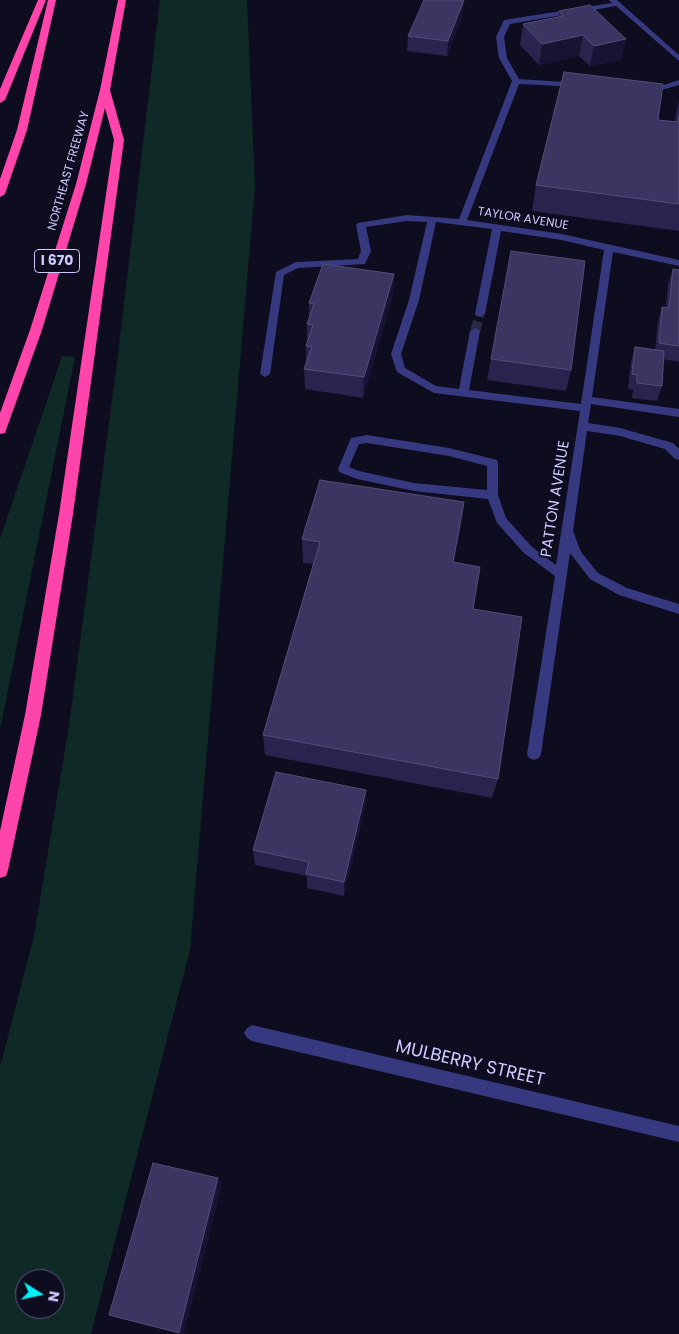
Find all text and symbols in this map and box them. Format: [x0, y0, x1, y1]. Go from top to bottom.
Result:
street label: NORTHEAST FREEWAY [45, 110, 93, 232]
street label: TAYLOR AVENUE [477, 205, 569, 233]
road number: I 670 [34, 250, 80, 272]
street label: PATTON AVENUE [538, 439, 574, 559]
street label: MULBERRY STREET [393, 1036, 547, 1092]
north arrow [15, 1269, 65, 1319]
text: N [43, 1290, 65, 1303]

